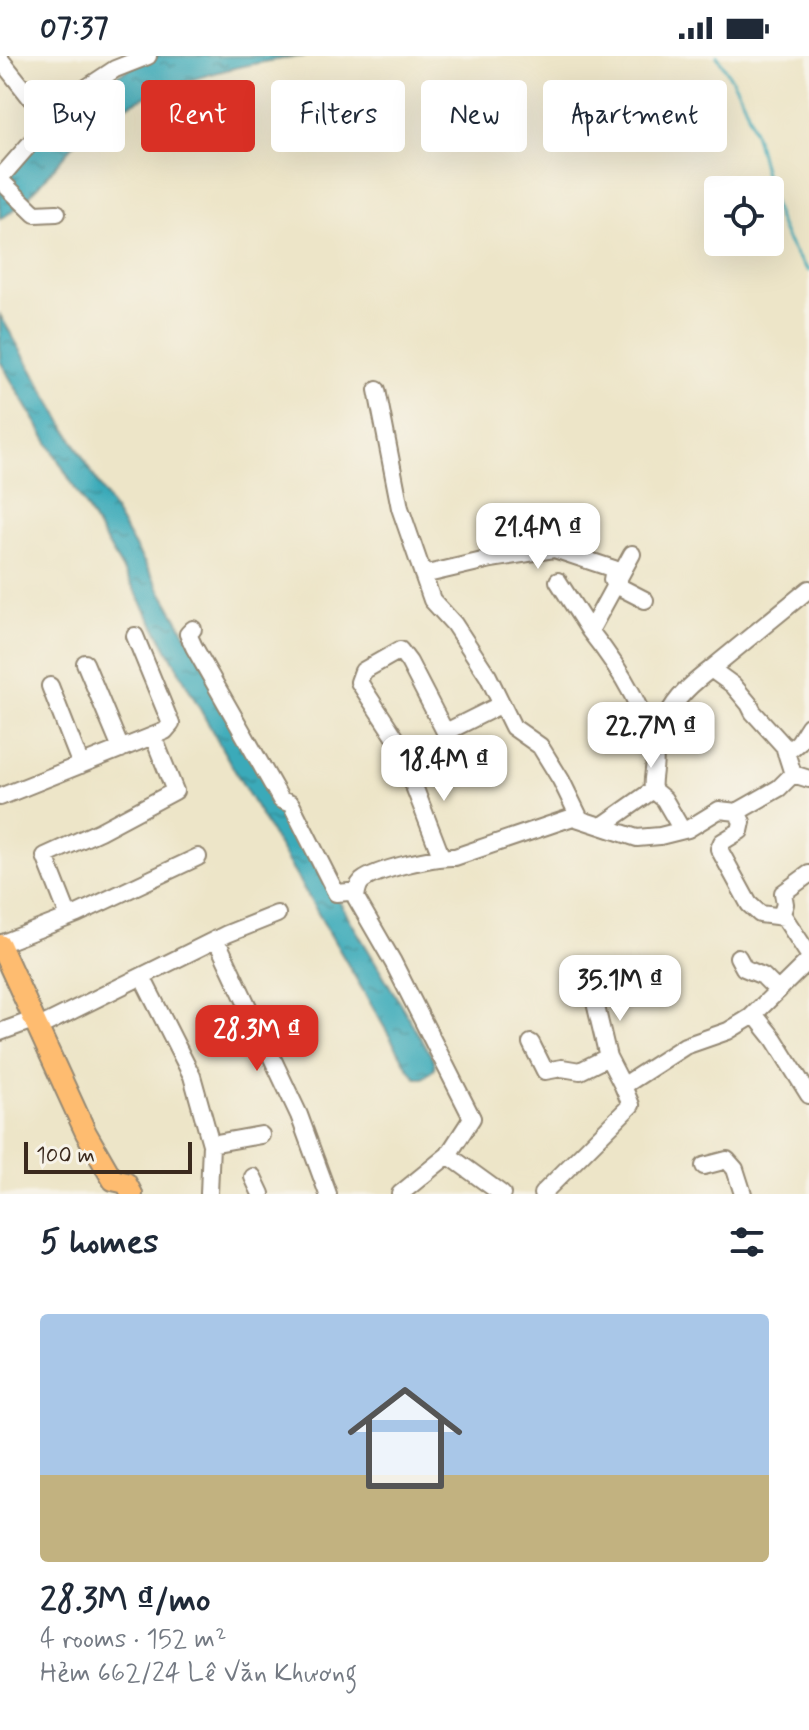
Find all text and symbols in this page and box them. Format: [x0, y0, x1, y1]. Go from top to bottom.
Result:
text: 07:37 [40, 9, 109, 48]
chip: Buy [24, 80, 125, 152]
chip: Rent [141, 80, 255, 152]
chip: Filters [271, 80, 405, 152]
chip: New [421, 80, 527, 152]
chip: Apartment [543, 80, 727, 152]
map controls [704, 176, 784, 256]
button: locate [704, 176, 784, 256]
pin: 21.4M ₫ [464, 503, 612, 571]
text: 21.4M ₫ [494, 512, 582, 546]
pin: 22.7M ₫ [577, 702, 725, 770]
text: 22.7M ₫ [606, 711, 696, 745]
pin: 18.4M ₫ [370, 735, 518, 803]
text: 18.4M ₫ [399, 744, 489, 778]
pin: 35.1M ₫ [546, 955, 694, 1023]
text: 35.1M ₫ [577, 964, 663, 998]
pin: 28.3M ₫ [183, 1005, 331, 1073]
text: 28.3M ₫ [213, 1014, 301, 1048]
scale bar [24, 1138, 192, 1174]
text: 100 m [36, 1142, 95, 1170]
text: 5 homes [40, 1220, 158, 1265]
icon: filters [725, 1220, 769, 1264]
icon: home [333, 1366, 477, 1510]
text: 28.3M ₫/mo [40, 1578, 211, 1623]
text: 4 rooms · 152 m² [40, 1623, 227, 1657]
text: Hẻm 662/24 Lê Văn Khương [40, 1657, 357, 1691]

